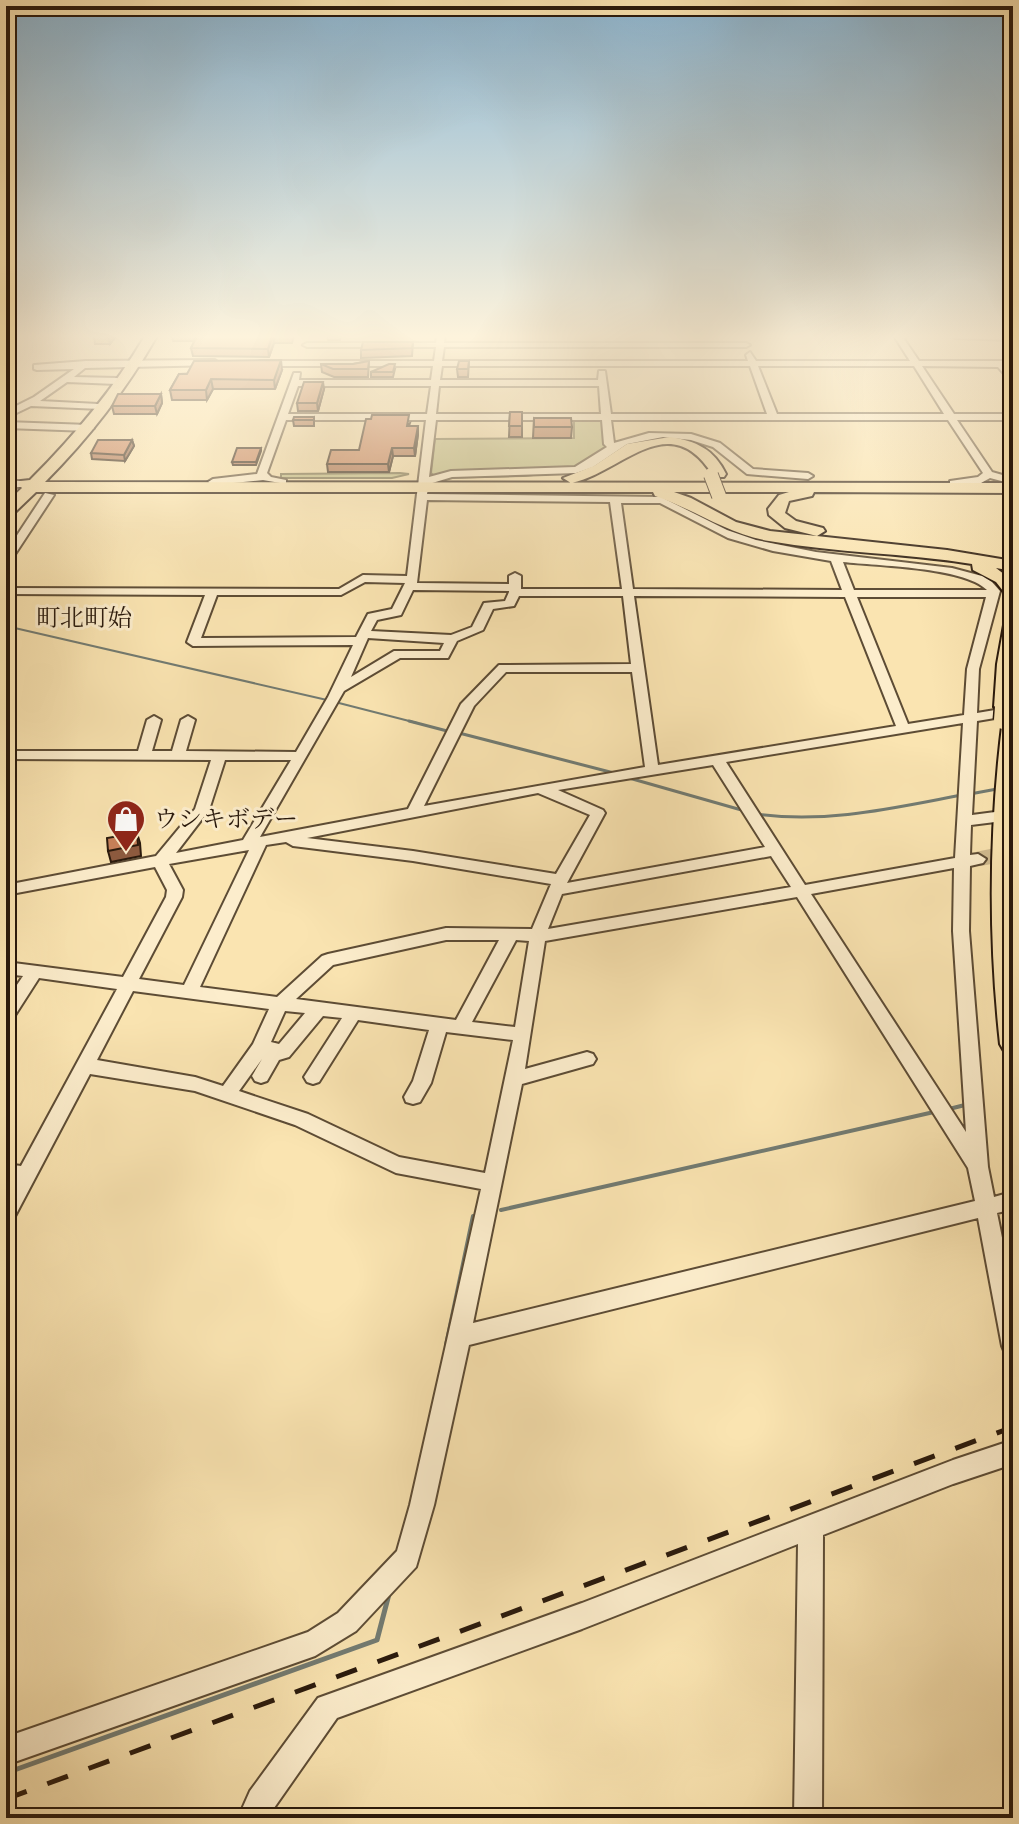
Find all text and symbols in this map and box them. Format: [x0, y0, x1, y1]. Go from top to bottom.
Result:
district label: 町北町始 [36, 603, 132, 633]
shop icon: ウシキボデー [105, 798, 147, 853]
place label: ウシキボデー [154, 804, 298, 834]

